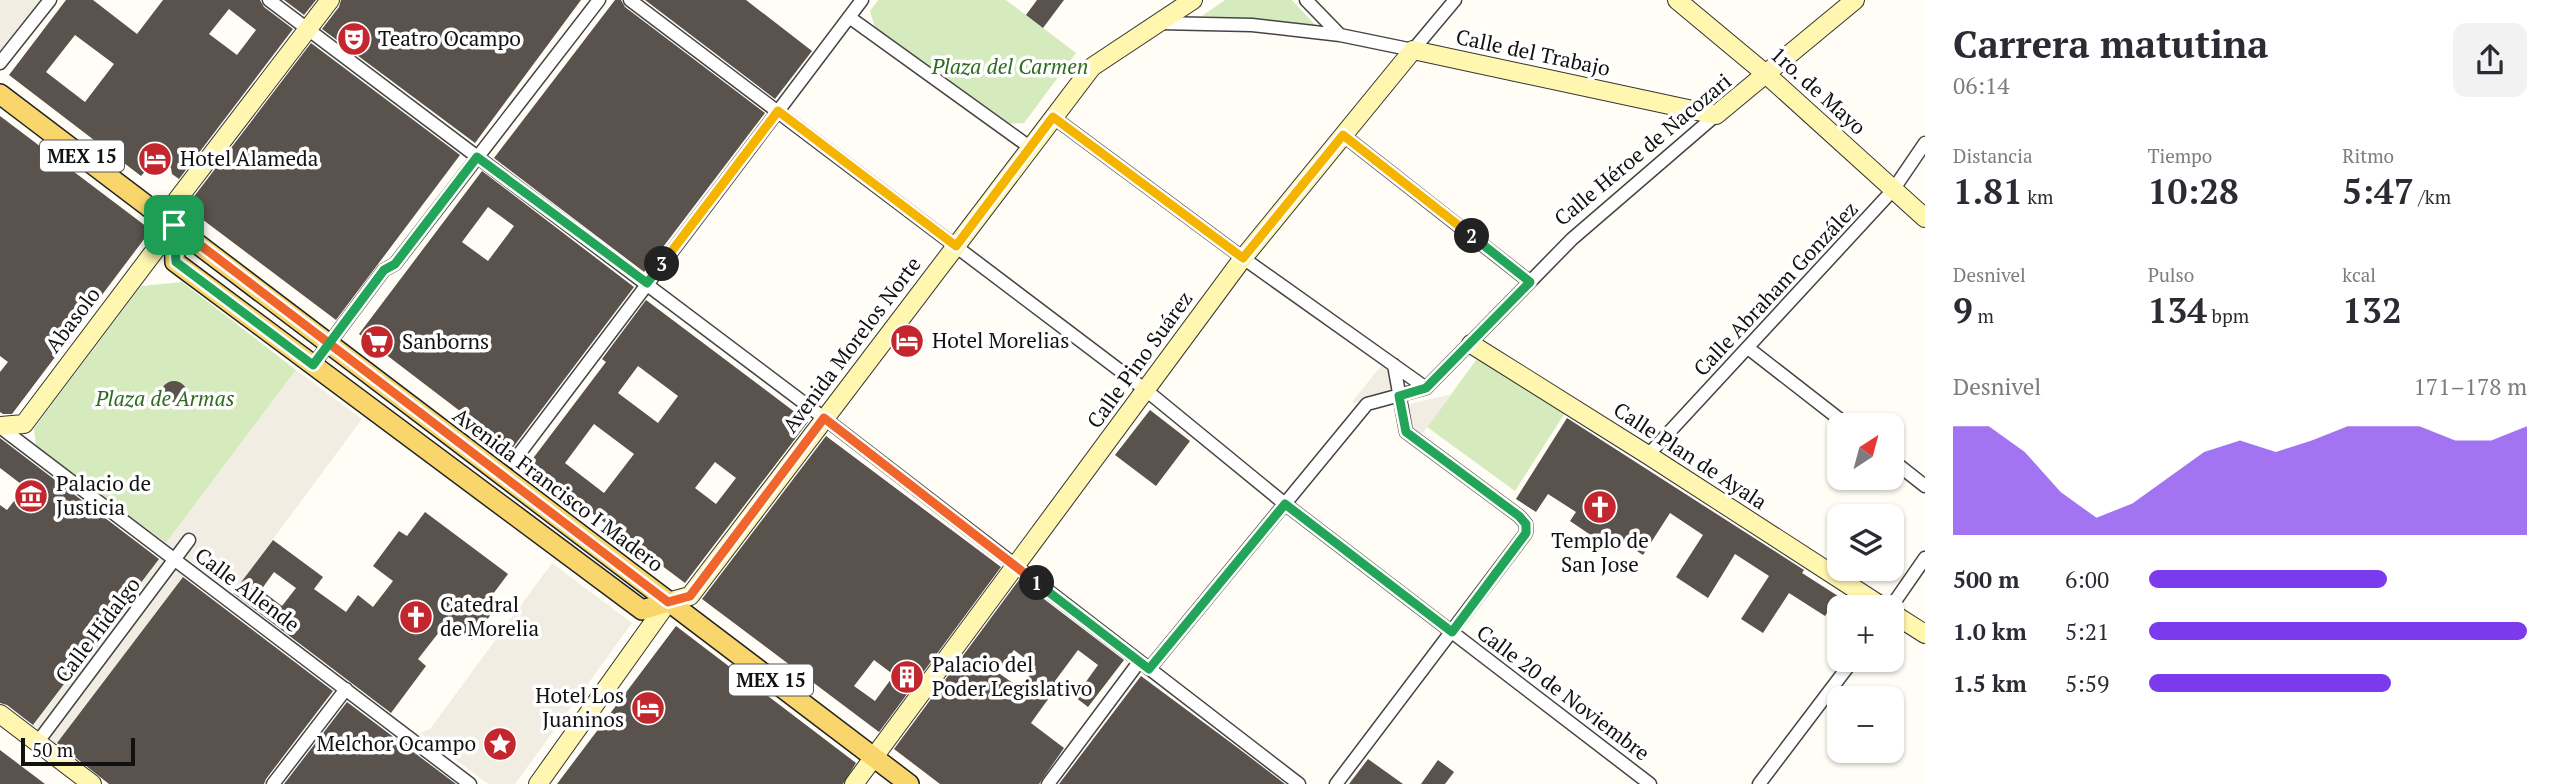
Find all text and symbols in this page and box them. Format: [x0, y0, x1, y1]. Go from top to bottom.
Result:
text: Carrera matutina [1953, 19, 2268, 69]
theatre icon: Teatro Ocampo [335, 20, 373, 58]
street label: Calle del Trabajo [1454, 22, 1613, 82]
button: share [2453, 23, 2527, 97]
place label: Teatro Ocampo [378, 24, 521, 52]
street label: 1ro. de Mayo [1765, 40, 1872, 140]
park label: Plaza del Carmen [931, 52, 1088, 80]
street label: Calle Héroe de Nacozari [1548, 67, 1737, 232]
text: 06:14 [1953, 70, 2010, 101]
road number: MEX 15 [40, 140, 124, 172]
hotel icon: Hotel Alameda [136, 140, 174, 178]
text: Distancia [1953, 143, 2033, 168]
text: Tiempo [2148, 143, 2212, 168]
text: Ritmo [2342, 143, 2394, 168]
place label: Hotel Alameda [180, 144, 319, 172]
text: 1.81 [1953, 168, 2023, 214]
text: 10:28 [2148, 168, 2239, 214]
text: 5:47 [2342, 168, 2414, 214]
text: km [2023, 184, 2054, 209]
text: /km [2414, 184, 2451, 209]
pin [144, 195, 204, 255]
street label: Calle Abraham González [1687, 195, 1864, 382]
icon: arrive [155, 206, 193, 244]
pin: 2 [1454, 218, 1490, 254]
text: 2 [1466, 223, 1477, 248]
pin: 3 [644, 246, 680, 282]
text: 3 [656, 251, 667, 276]
street label: Avenida Morelos Norte [776, 251, 927, 438]
text: Desnivel [1953, 262, 2026, 287]
text: Pulso [2148, 262, 2194, 287]
text: kcal [2342, 262, 2376, 287]
street label: Abasolo [38, 281, 106, 358]
street label: Calle Pino Suárez [1080, 285, 1198, 434]
text: 9 [1953, 287, 1973, 333]
text: 134 [2148, 287, 2207, 333]
text: 132 [2342, 287, 2402, 333]
text: m [1973, 303, 1994, 328]
text: bpm [2207, 303, 2249, 328]
hotel icon: Hotel Morelias [888, 322, 926, 360]
supermarket icon: Sanborns [358, 323, 396, 361]
place label: Hotel Morelias [932, 326, 1069, 354]
place label: Sanborns [402, 327, 489, 355]
text: Desnivel [1953, 371, 2041, 402]
text: 171–178 m [2414, 371, 2527, 402]
park label: Plaza de Armas [95, 384, 235, 412]
street label: Calle Plan de Ayala [1609, 395, 1773, 515]
street label: Avenida Francisco I Madero [448, 401, 670, 578]
north arrow [1827, 413, 1904, 490]
map controls [1827, 413, 1904, 763]
place label: Palacio de Justicia [56, 469, 151, 521]
museum icon: Palacio de Justicia [12, 477, 50, 515]
church icon: Templo de San Jose [1581, 488, 1619, 526]
button: layers [1827, 504, 1904, 581]
place label: Templo de San Jose [1551, 526, 1649, 578]
street label: Calle Allende [190, 541, 306, 638]
text: 500 m [1953, 564, 2019, 595]
text: 6:00 [2065, 564, 2109, 595]
pin: 1 [1020, 566, 1054, 600]
text: 1 [1031, 570, 1042, 595]
street label: Calle Hidalgo [48, 571, 146, 688]
place label: Catedral de Morelia [440, 590, 539, 642]
button: + [1827, 595, 1904, 672]
church icon: Catedral de Morelia [397, 598, 435, 636]
text: 1.0 km [1953, 616, 2027, 647]
text: 5:21 [2065, 616, 2109, 647]
street label: Calle 20 de Noviembre [1471, 618, 1656, 766]
place label: Palacio del Poder Legislativo [932, 650, 1092, 702]
building icon: Palacio del Poder Legislativo [888, 658, 926, 696]
road number: MEX 15 [729, 664, 813, 695]
text: 1.5 km [1953, 668, 2027, 699]
text: 5:59 [2065, 668, 2109, 699]
place label: Hotel Los Juaninos [535, 681, 624, 733]
button: − [1827, 686, 1904, 763]
hotel icon: Hotel Los Juaninos [629, 689, 667, 727]
place icon: Melchor Ocampo [481, 725, 519, 763]
place label: Melchor Ocampo [316, 729, 476, 757]
scale bar [21, 735, 135, 767]
text: 50 m [32, 737, 73, 762]

